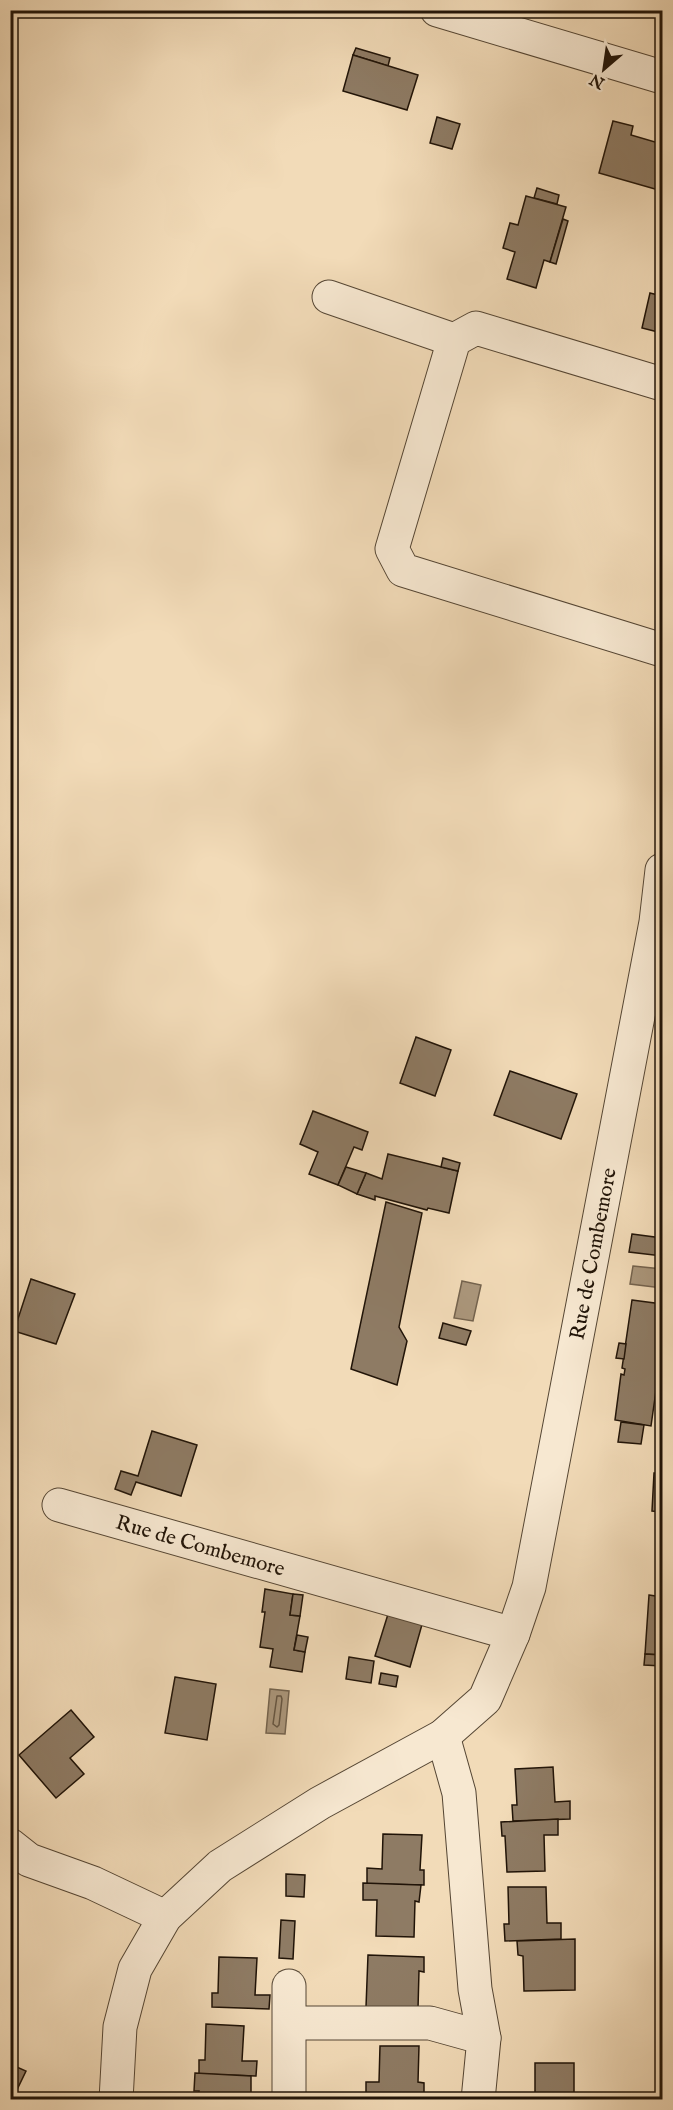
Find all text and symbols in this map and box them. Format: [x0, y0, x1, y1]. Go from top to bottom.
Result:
north arrow [574, 39, 634, 99]
text: N [587, 68, 609, 93]
street label: Rue de Combemore [564, 1165, 624, 1342]
street label: Rue de Combemore [112, 1510, 288, 1584]

